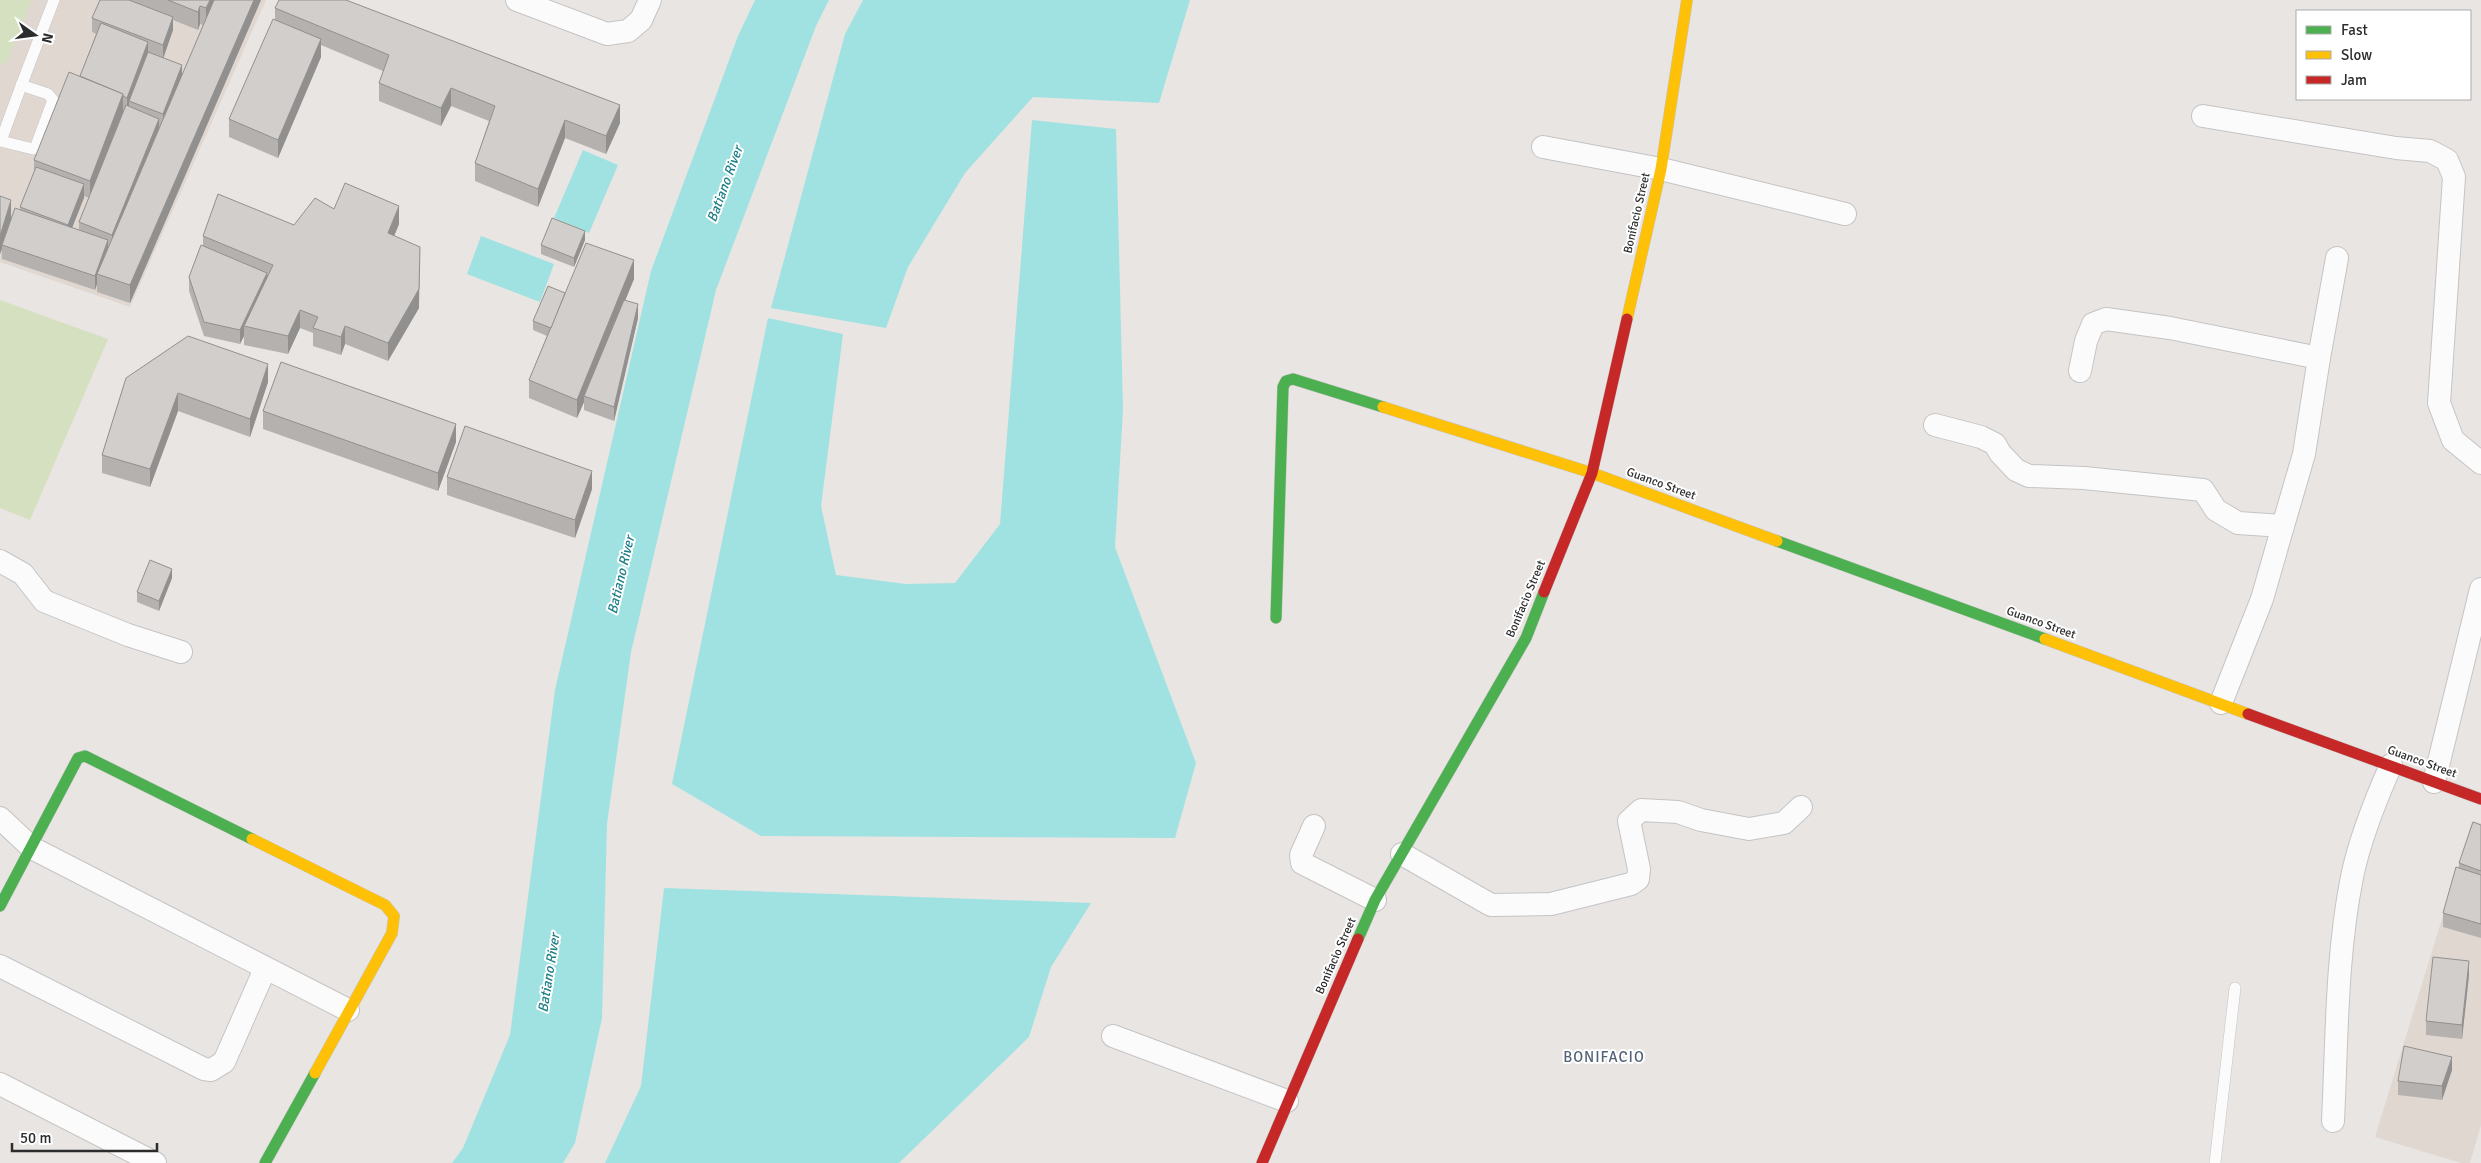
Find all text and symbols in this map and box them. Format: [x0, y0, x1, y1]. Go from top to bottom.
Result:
north arrow [10, 10, 60, 60]
legend [2296, 10, 2471, 100]
text: Fast [2341, 21, 2368, 39]
text: N [38, 31, 57, 45]
text: Slow [2341, 46, 2372, 64]
text: Jam [2341, 71, 2367, 89]
water label: Batiano River [703, 142, 747, 224]
street label: Bonifacio Street [1620, 171, 1654, 255]
street label: Guanco Street [1624, 465, 1698, 503]
water label: Batiano River [604, 532, 639, 616]
street label: Bonifacio Street [1503, 558, 1549, 640]
street label: Guanco Street [2004, 604, 2078, 642]
street label: Guanco Street [2385, 743, 2459, 781]
street label: Bonifacio Street [1312, 915, 1360, 997]
water label: Batiano River [534, 930, 564, 1014]
district label: BONIFACIO [1563, 1048, 1645, 1066]
scale bar [12, 1120, 158, 1152]
text: 50 m [20, 1129, 51, 1147]

